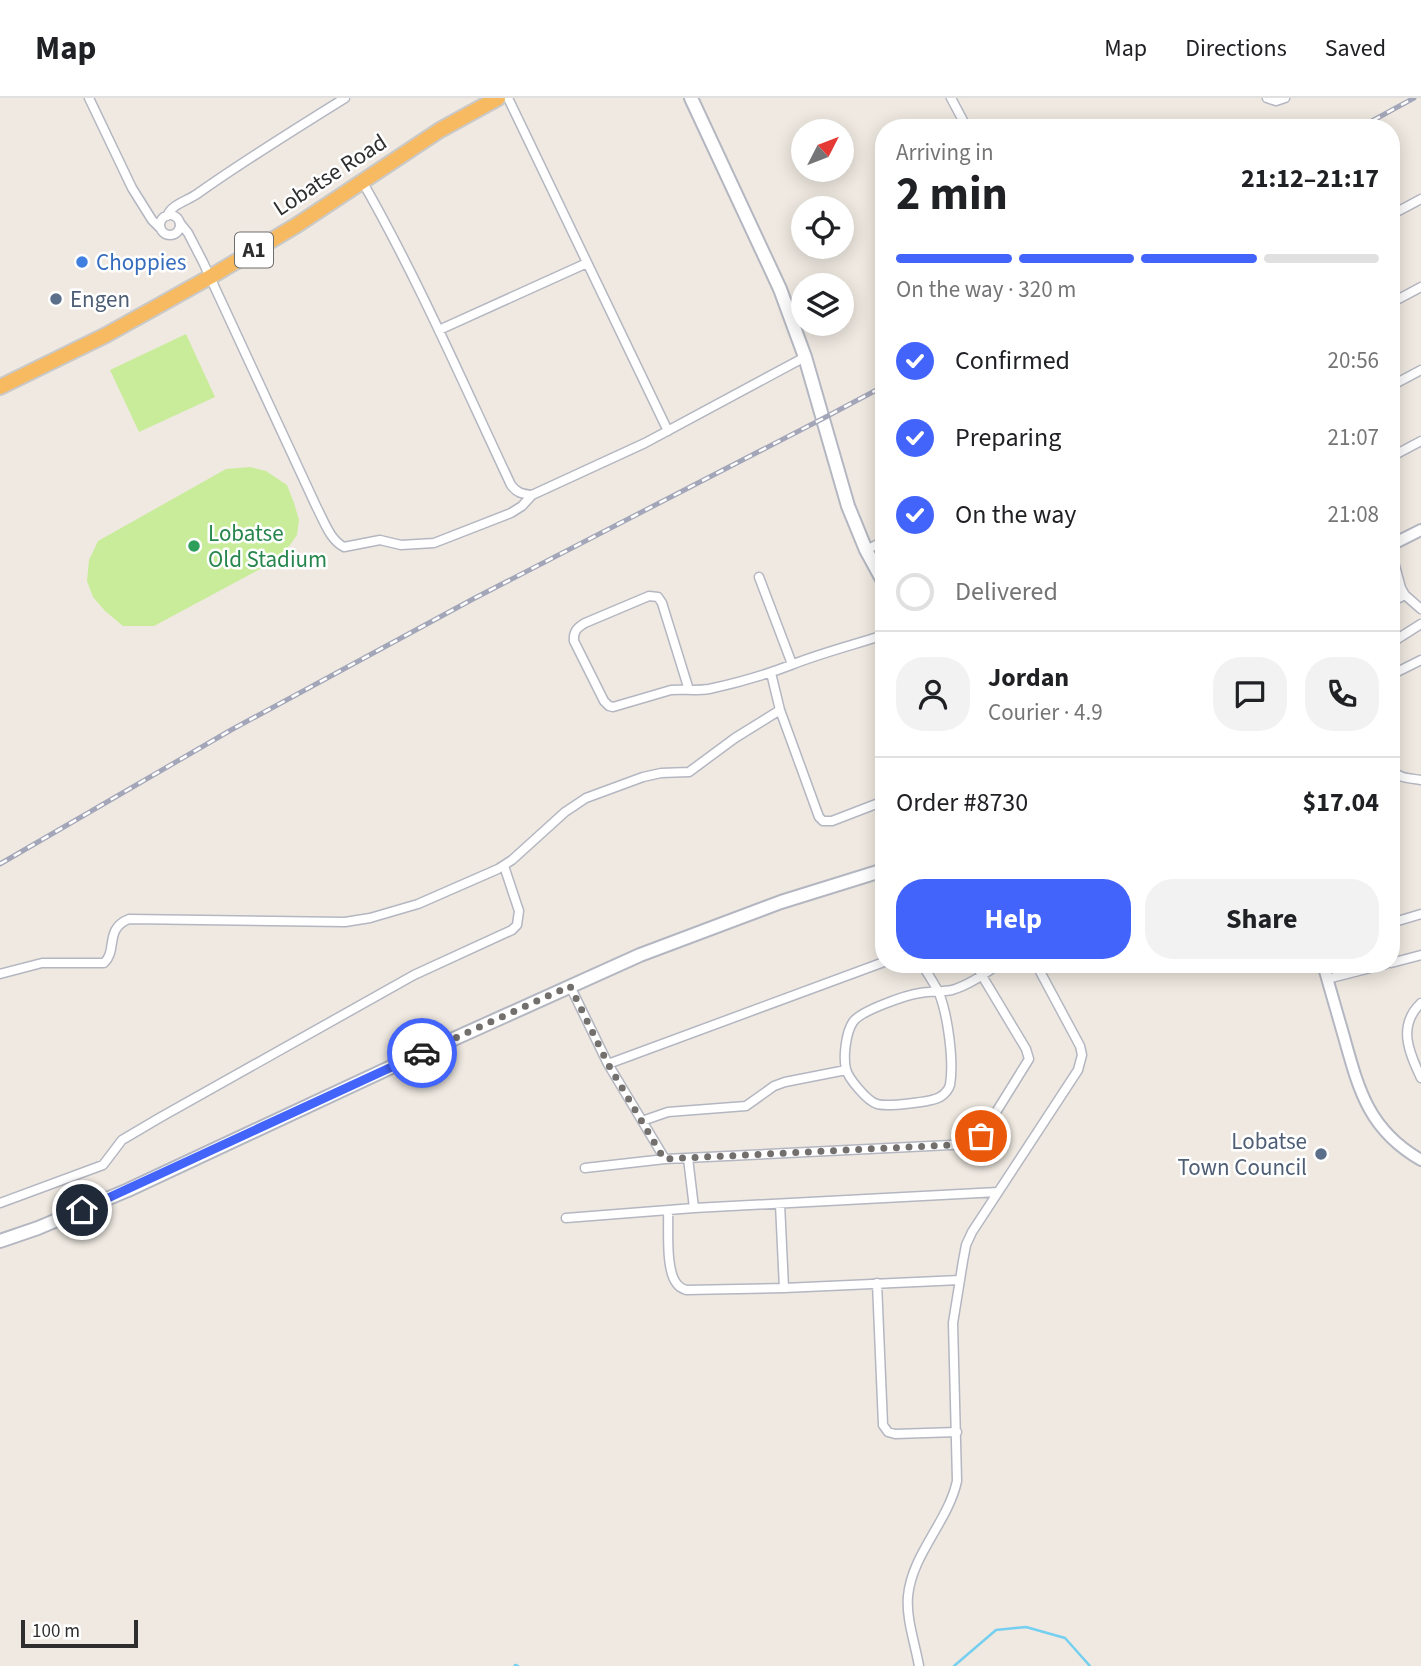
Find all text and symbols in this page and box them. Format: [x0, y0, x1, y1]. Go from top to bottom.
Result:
text: Map [35, 25, 96, 72]
text: Map [1104, 31, 1147, 66]
text: Directions [1185, 31, 1287, 66]
text: Saved [1325, 31, 1386, 66]
north arrow [791, 119, 854, 182]
map controls [791, 119, 854, 336]
street label: Lobatse Road [267, 126, 393, 224]
text: Arriving in [896, 136, 994, 169]
text: 21:12–21:17 [1241, 160, 1379, 197]
text: 2 min [896, 162, 1008, 227]
button: locate [791, 196, 854, 259]
road number: A1 [235, 232, 273, 268]
place label: Choppies [96, 246, 186, 279]
marker: Choppies [74, 254, 90, 270]
button: layers [791, 273, 854, 336]
text: On the way · 320 m [896, 273, 1076, 306]
place label: Engen [70, 283, 130, 316]
marker: Engen [48, 291, 64, 307]
icon: check [896, 342, 934, 380]
text: Confirmed [955, 342, 1070, 379]
text: 20:56 [1328, 344, 1379, 377]
icon: check [896, 419, 934, 457]
text: Preparing [955, 419, 1061, 456]
text: 21:07 [1328, 421, 1379, 454]
icon: check [896, 496, 934, 534]
text: On the way [955, 496, 1076, 533]
text: 21:08 [1328, 498, 1379, 531]
place label: Lobatse Old Stadium [208, 517, 327, 576]
marker: Lobatse Old Stadium [186, 538, 202, 554]
text: Delivered [955, 573, 1058, 610]
button: person [896, 657, 970, 731]
button: chat [1213, 657, 1287, 731]
button: phone [1305, 657, 1379, 731]
text: Jordan [988, 659, 1069, 696]
text: Courier · 4.9 [988, 696, 1103, 729]
text: Order #8730 [896, 784, 1028, 821]
text: $17.04 [1303, 784, 1379, 821]
button: Help [896, 879, 1131, 959]
button: Share [1145, 879, 1379, 959]
courier [387, 1018, 457, 1088]
icon: car [403, 1034, 441, 1072]
pin [951, 1106, 1011, 1166]
icon: bag [962, 1117, 1000, 1155]
place label: Lobatse Town Council [1177, 1125, 1307, 1184]
marker: Lobatse Town Council [1313, 1146, 1329, 1162]
pin [52, 1180, 112, 1240]
icon: home [63, 1191, 101, 1229]
scale bar [21, 1617, 138, 1649]
text: 100 m [32, 1618, 80, 1645]

